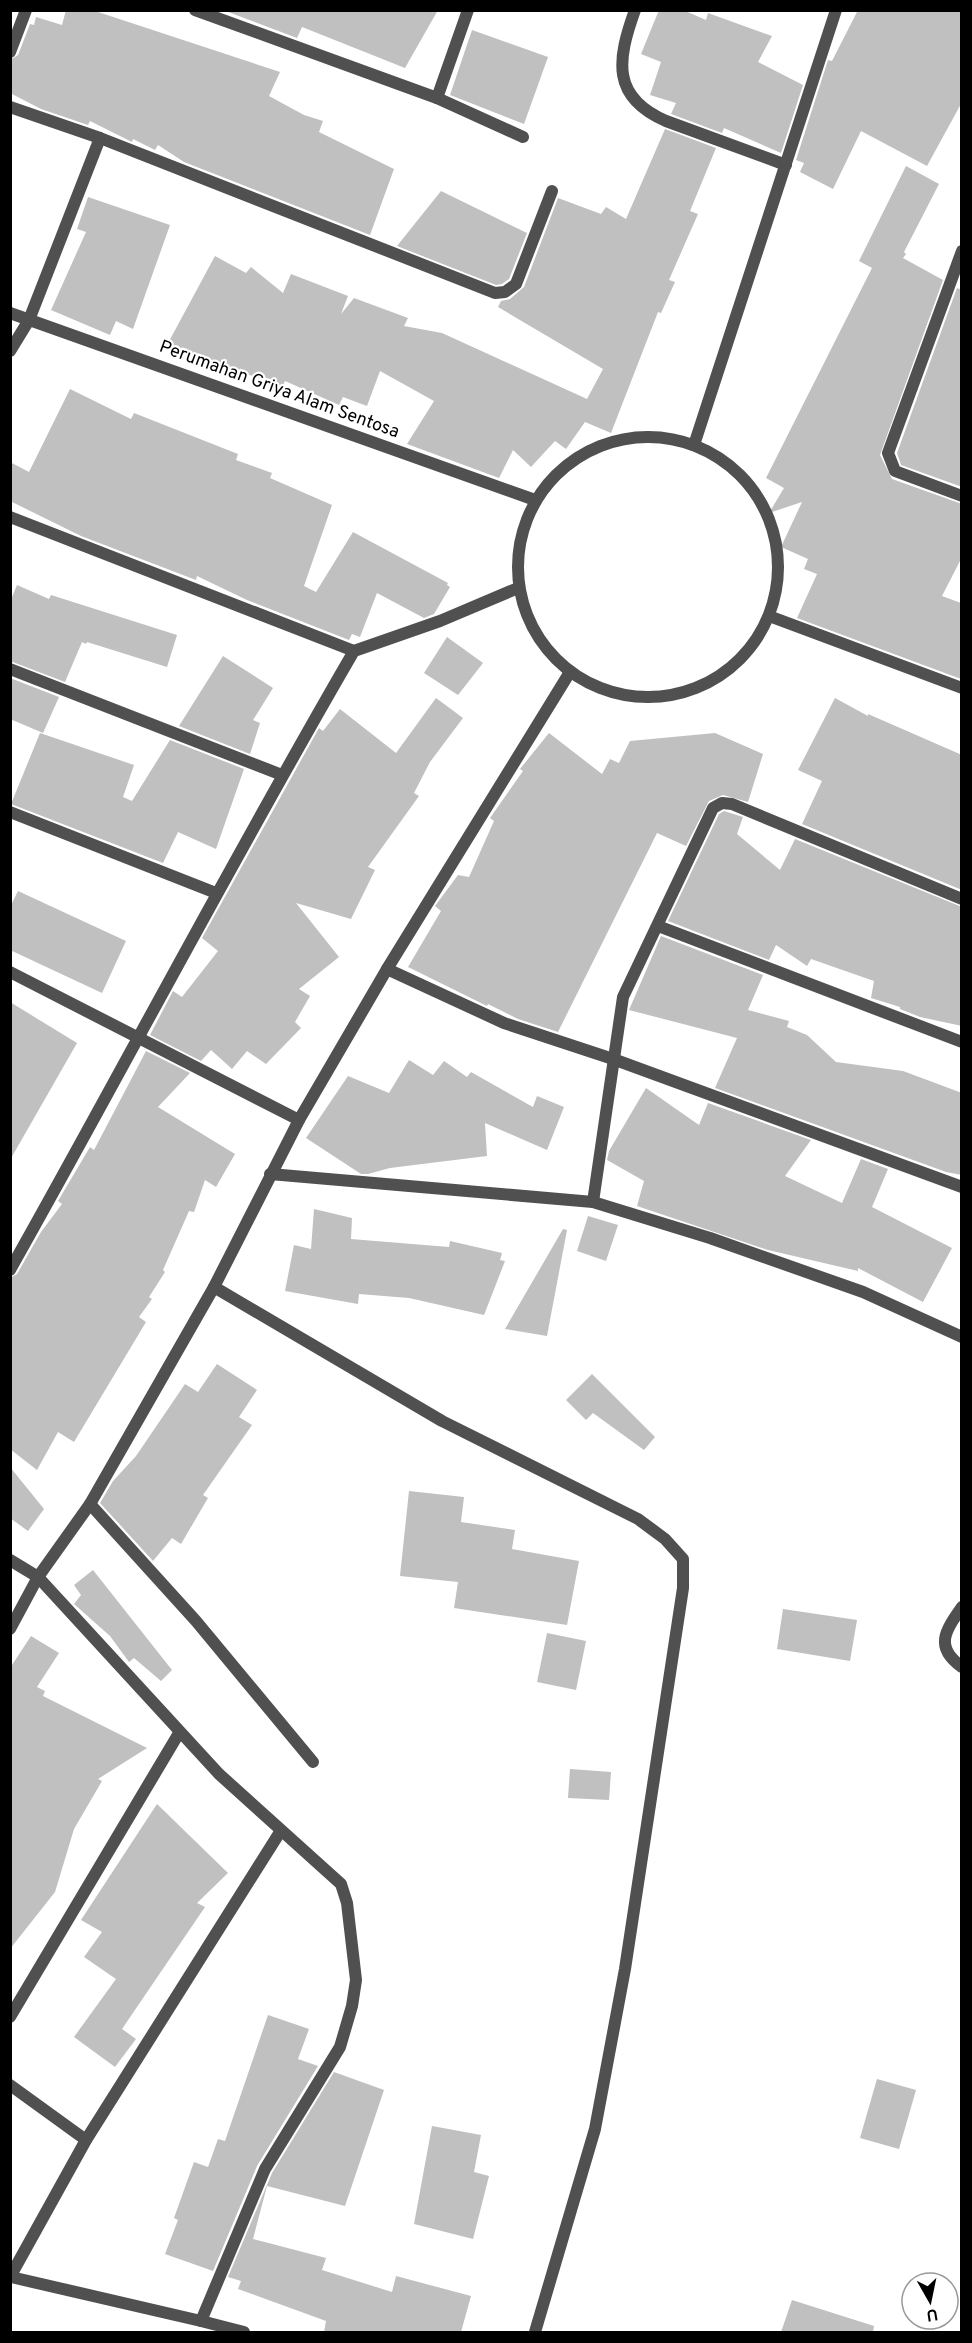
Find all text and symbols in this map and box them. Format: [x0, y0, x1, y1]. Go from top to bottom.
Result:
street label: Perumahan Griya Alam Sentosa [156, 336, 402, 444]
north arrow [900, 2271, 960, 2331]
text: U [925, 2303, 939, 2325]

